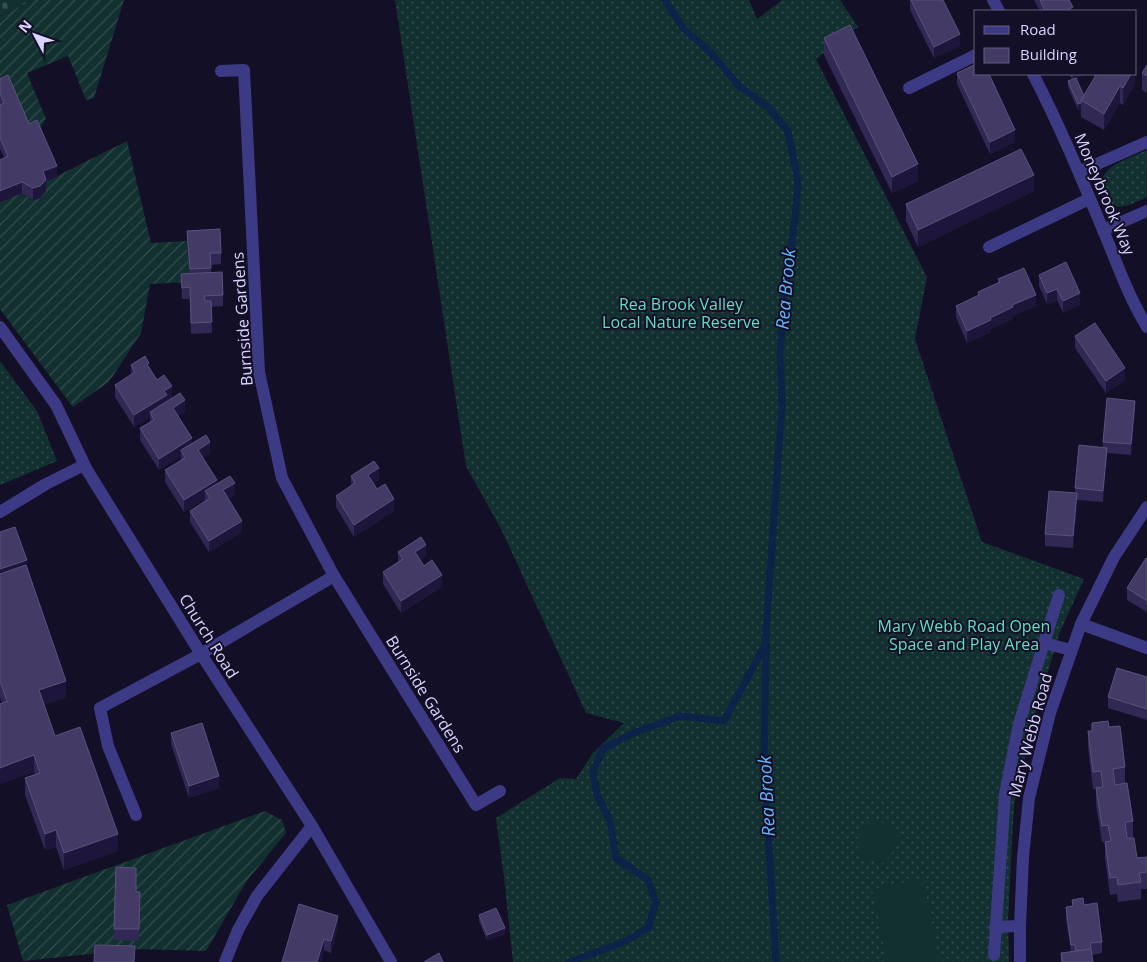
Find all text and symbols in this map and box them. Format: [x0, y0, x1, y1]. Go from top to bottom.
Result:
north arrow [10, 10, 60, 60]
legend [974, 10, 1137, 75]
text: N [14, 16, 36, 37]
text: Road [1020, 19, 1056, 39]
text: Building [1020, 44, 1077, 64]
street label: Moneybrook Way [1069, 130, 1141, 259]
water label: Rea Brook [770, 246, 801, 330]
street label: Burnside Gardens [226, 251, 258, 387]
park label: Rea Brook Valley Local Nature Reserve [602, 293, 760, 333]
street label: Church Road [174, 589, 244, 683]
park label: Mary Webb Road Open Space and Play Area [878, 615, 1050, 655]
street label: Burnside Gardens [381, 631, 471, 757]
street label: Mary Webb Road [1003, 670, 1057, 800]
water label: Rea Brook [752, 754, 780, 837]

